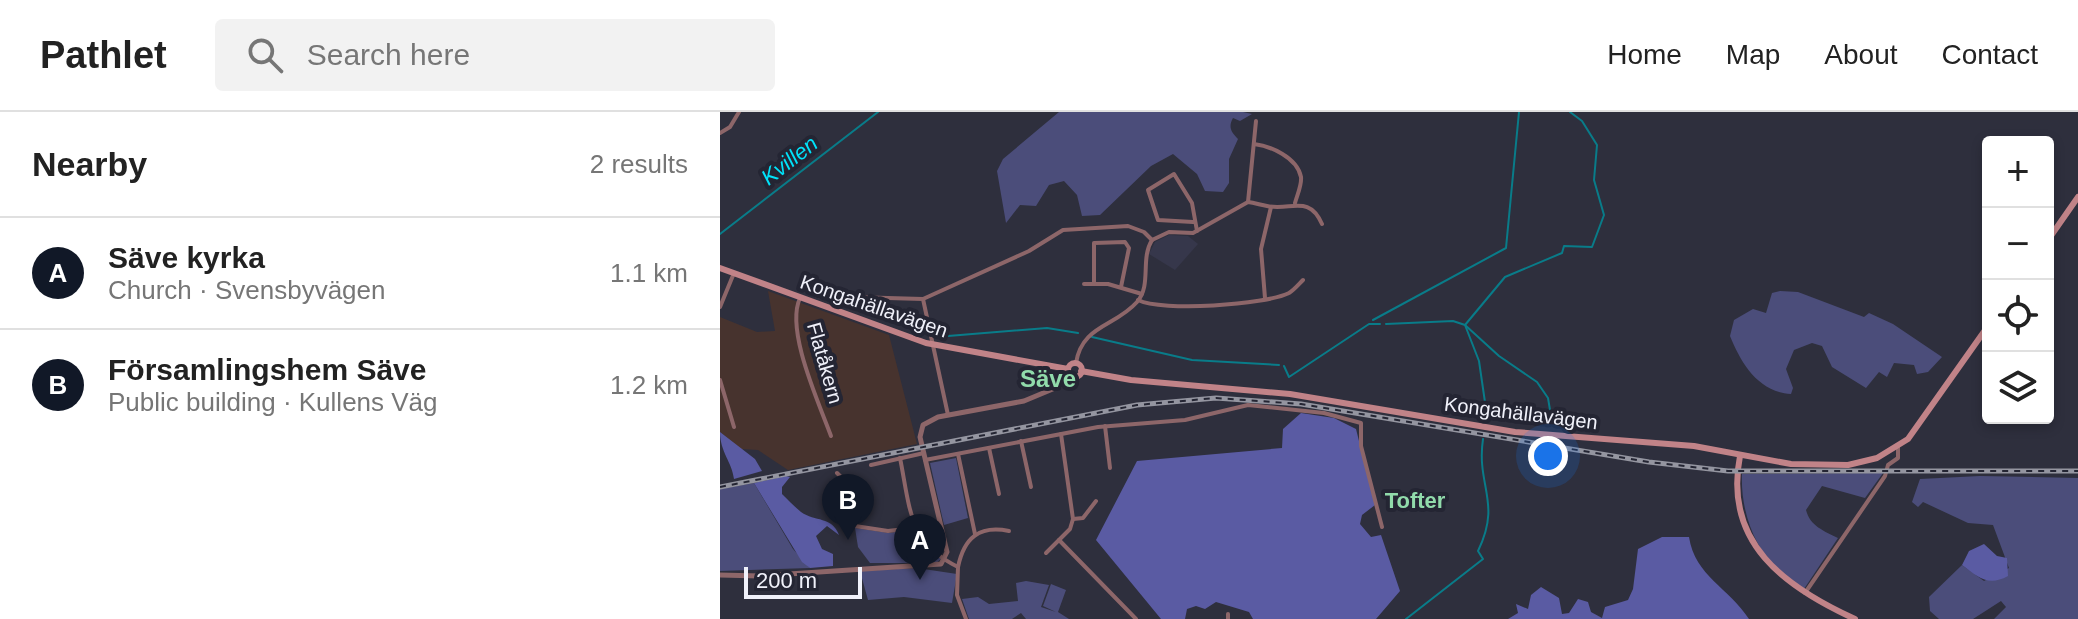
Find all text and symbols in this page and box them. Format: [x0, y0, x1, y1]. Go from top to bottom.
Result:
search box [215, 19, 775, 91]
icon: search [243, 33, 287, 77]
text: Pathlet [40, 34, 167, 76]
text: Search here [307, 38, 470, 71]
text: Home [1607, 39, 1682, 70]
text: Map [1726, 39, 1780, 70]
text: About [1824, 39, 1898, 70]
text: Contact [1942, 39, 2038, 70]
water label: Kvillen [756, 131, 823, 190]
map controls [1982, 136, 2054, 424]
button: + [1982, 136, 2054, 208]
text: Nearby [32, 145, 147, 183]
text: 2 results [590, 149, 688, 179]
button: − [1982, 208, 2054, 280]
text: Säve kyrka [108, 241, 265, 274]
text: A [49, 258, 67, 288]
text: 1.1 km [610, 258, 688, 288]
street label: Kongahällavägen [797, 270, 951, 342]
text: Church · Svensbyvägen [108, 275, 385, 305]
button: locate [1982, 280, 2054, 352]
street label: Flatåkern [803, 320, 847, 406]
button: layers [1982, 352, 2054, 424]
text: Församlingshem Säve [108, 353, 426, 386]
district label: Säve [1020, 365, 1076, 392]
text: B [49, 370, 67, 400]
text: 1.2 km [610, 370, 688, 400]
text: Public building · Kullens Väg [108, 387, 438, 417]
street label: Kongahällavägen [1443, 393, 1599, 433]
your location [1528, 436, 1568, 476]
pin: B [822, 474, 874, 540]
district label: Tofter [1385, 488, 1446, 513]
pin: A [894, 514, 946, 580]
scale bar [744, 563, 862, 599]
text: 200 m [756, 568, 817, 593]

